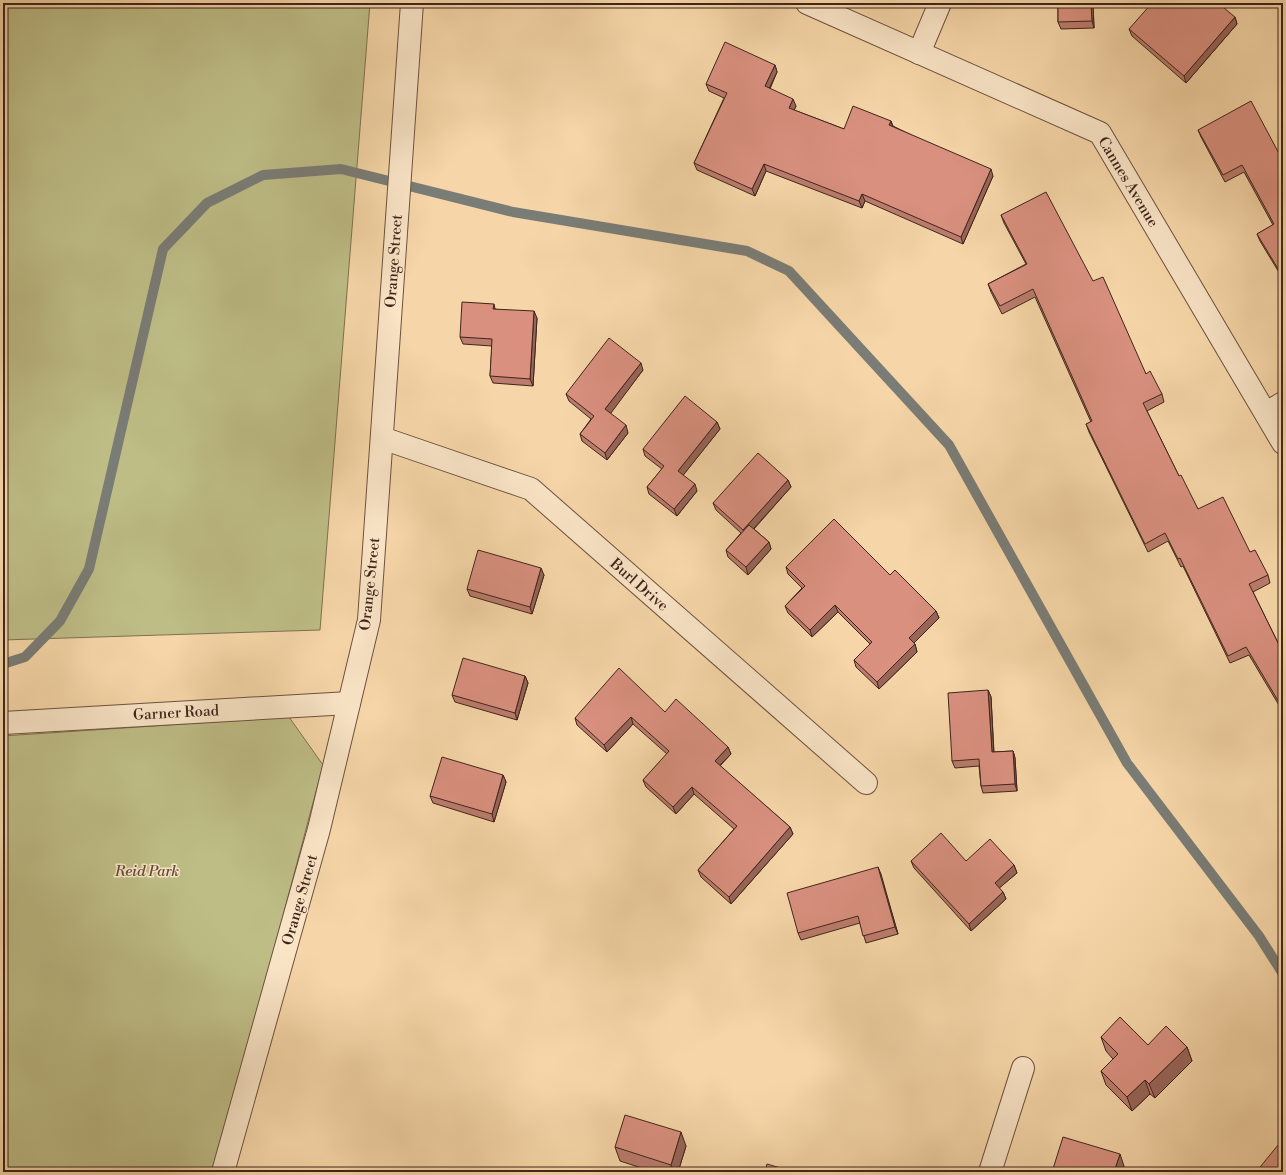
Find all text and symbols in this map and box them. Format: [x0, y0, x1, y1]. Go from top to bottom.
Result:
street label: Cannes Avenue [1093, 133, 1163, 231]
street label: Orange Street [381, 213, 407, 308]
street label: Orange Street [356, 536, 384, 632]
street label: Burl Drive [605, 554, 672, 615]
street label: Garner Road [132, 701, 220, 725]
street label: Orange Street [278, 852, 322, 948]
park label: Reid Park [114, 862, 179, 881]

